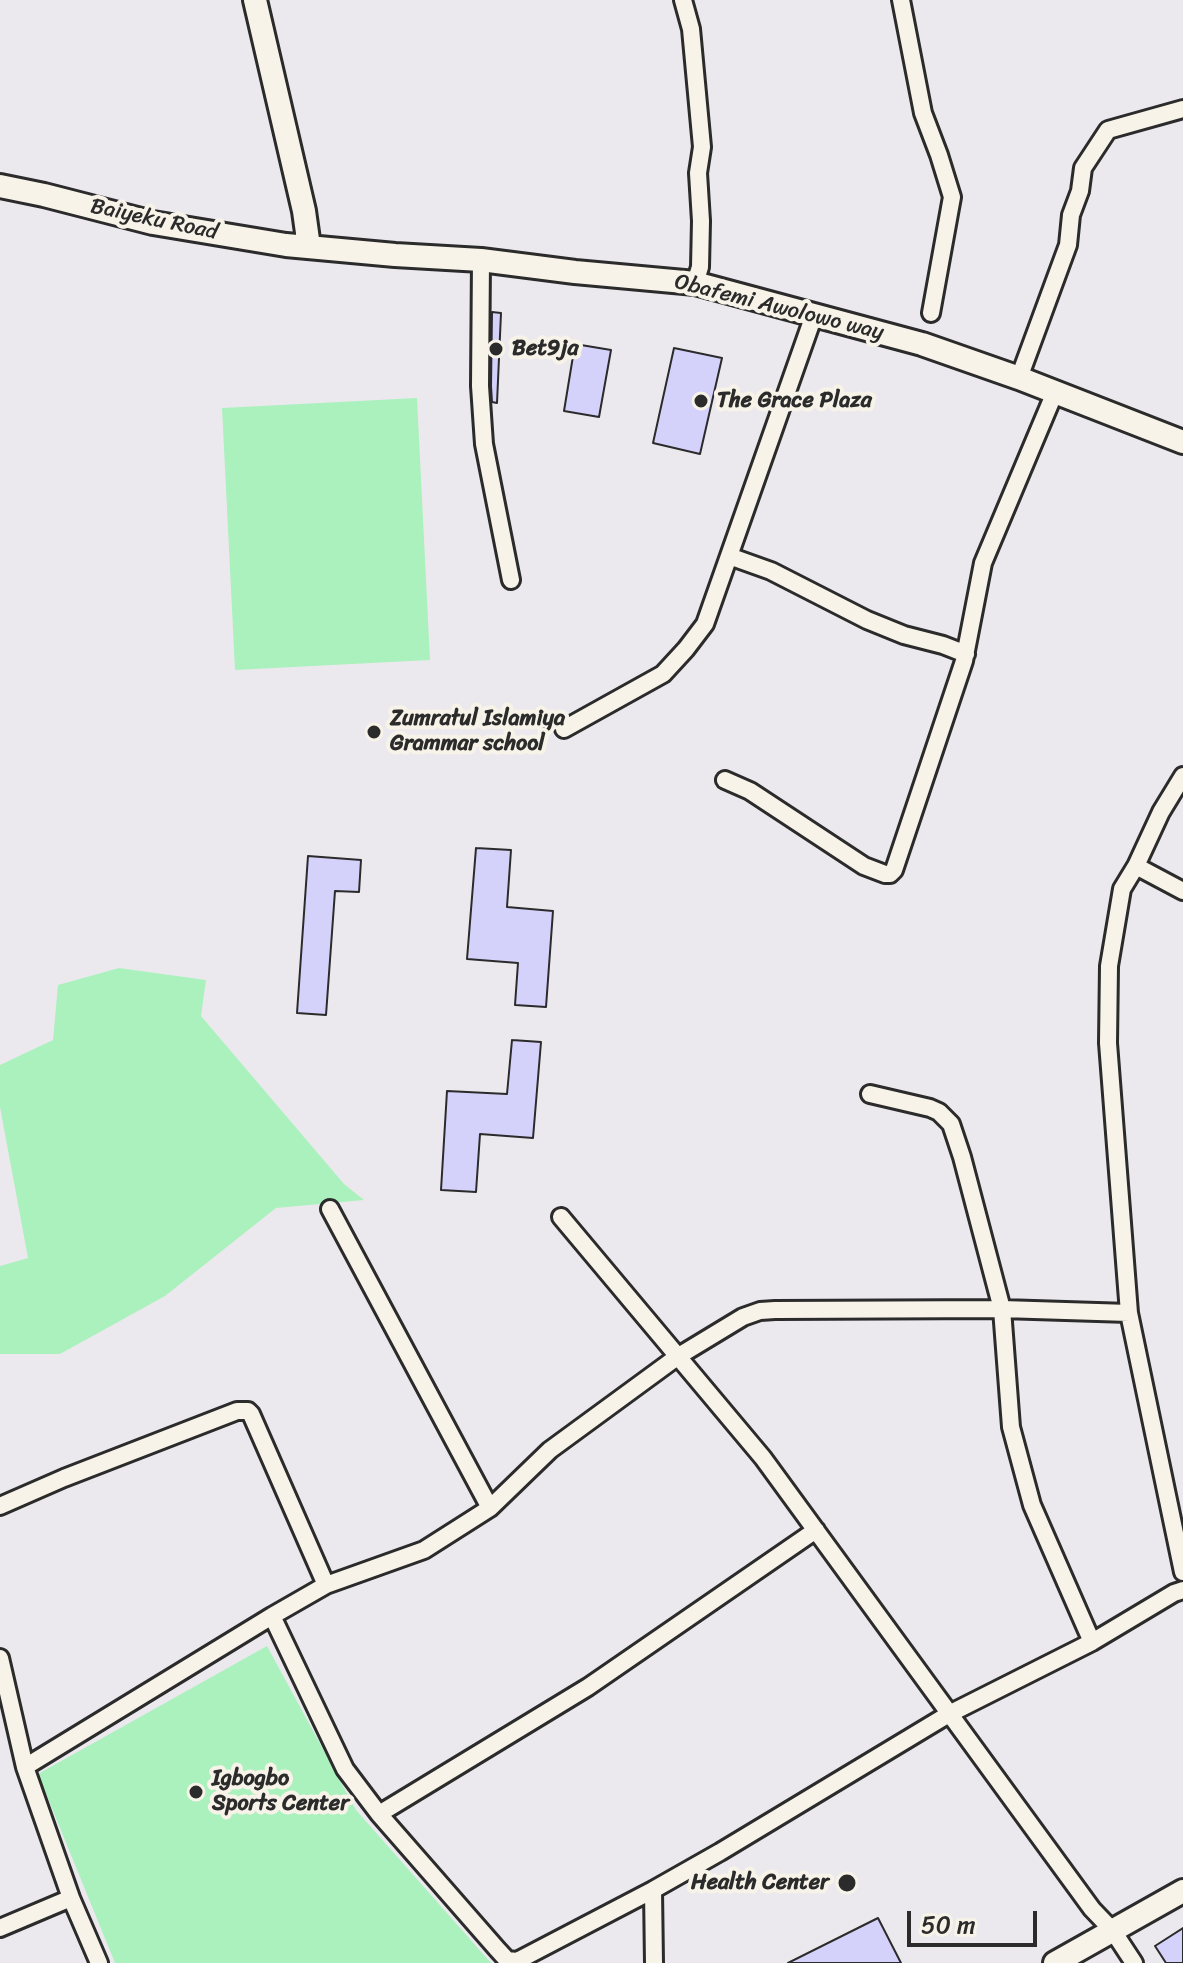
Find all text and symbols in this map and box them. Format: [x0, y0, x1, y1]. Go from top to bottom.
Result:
street label: Baiyeku Road [88, 194, 220, 246]
street label: Obafemi Awolowo way [672, 269, 886, 347]
place label: Bet9ja [512, 336, 579, 362]
marker: Bet9ja [487, 340, 505, 358]
place label: The Grace Plaza [717, 388, 872, 414]
marker: The Grace Plaza [692, 392, 710, 410]
place label: Zumratul Islamiya Grammar school [390, 706, 565, 758]
marker: Zumratul Islamiya Grammar school [365, 723, 383, 741]
place label: Igbogbo Sports Center [212, 1766, 349, 1818]
marker: Igbogbo Sports Center [187, 1783, 205, 1801]
place label: Health Center [691, 1870, 829, 1896]
marker: Health Center [836, 1872, 858, 1894]
scale bar [911, 1895, 1041, 1945]
text: 50 m [921, 1904, 976, 1946]

